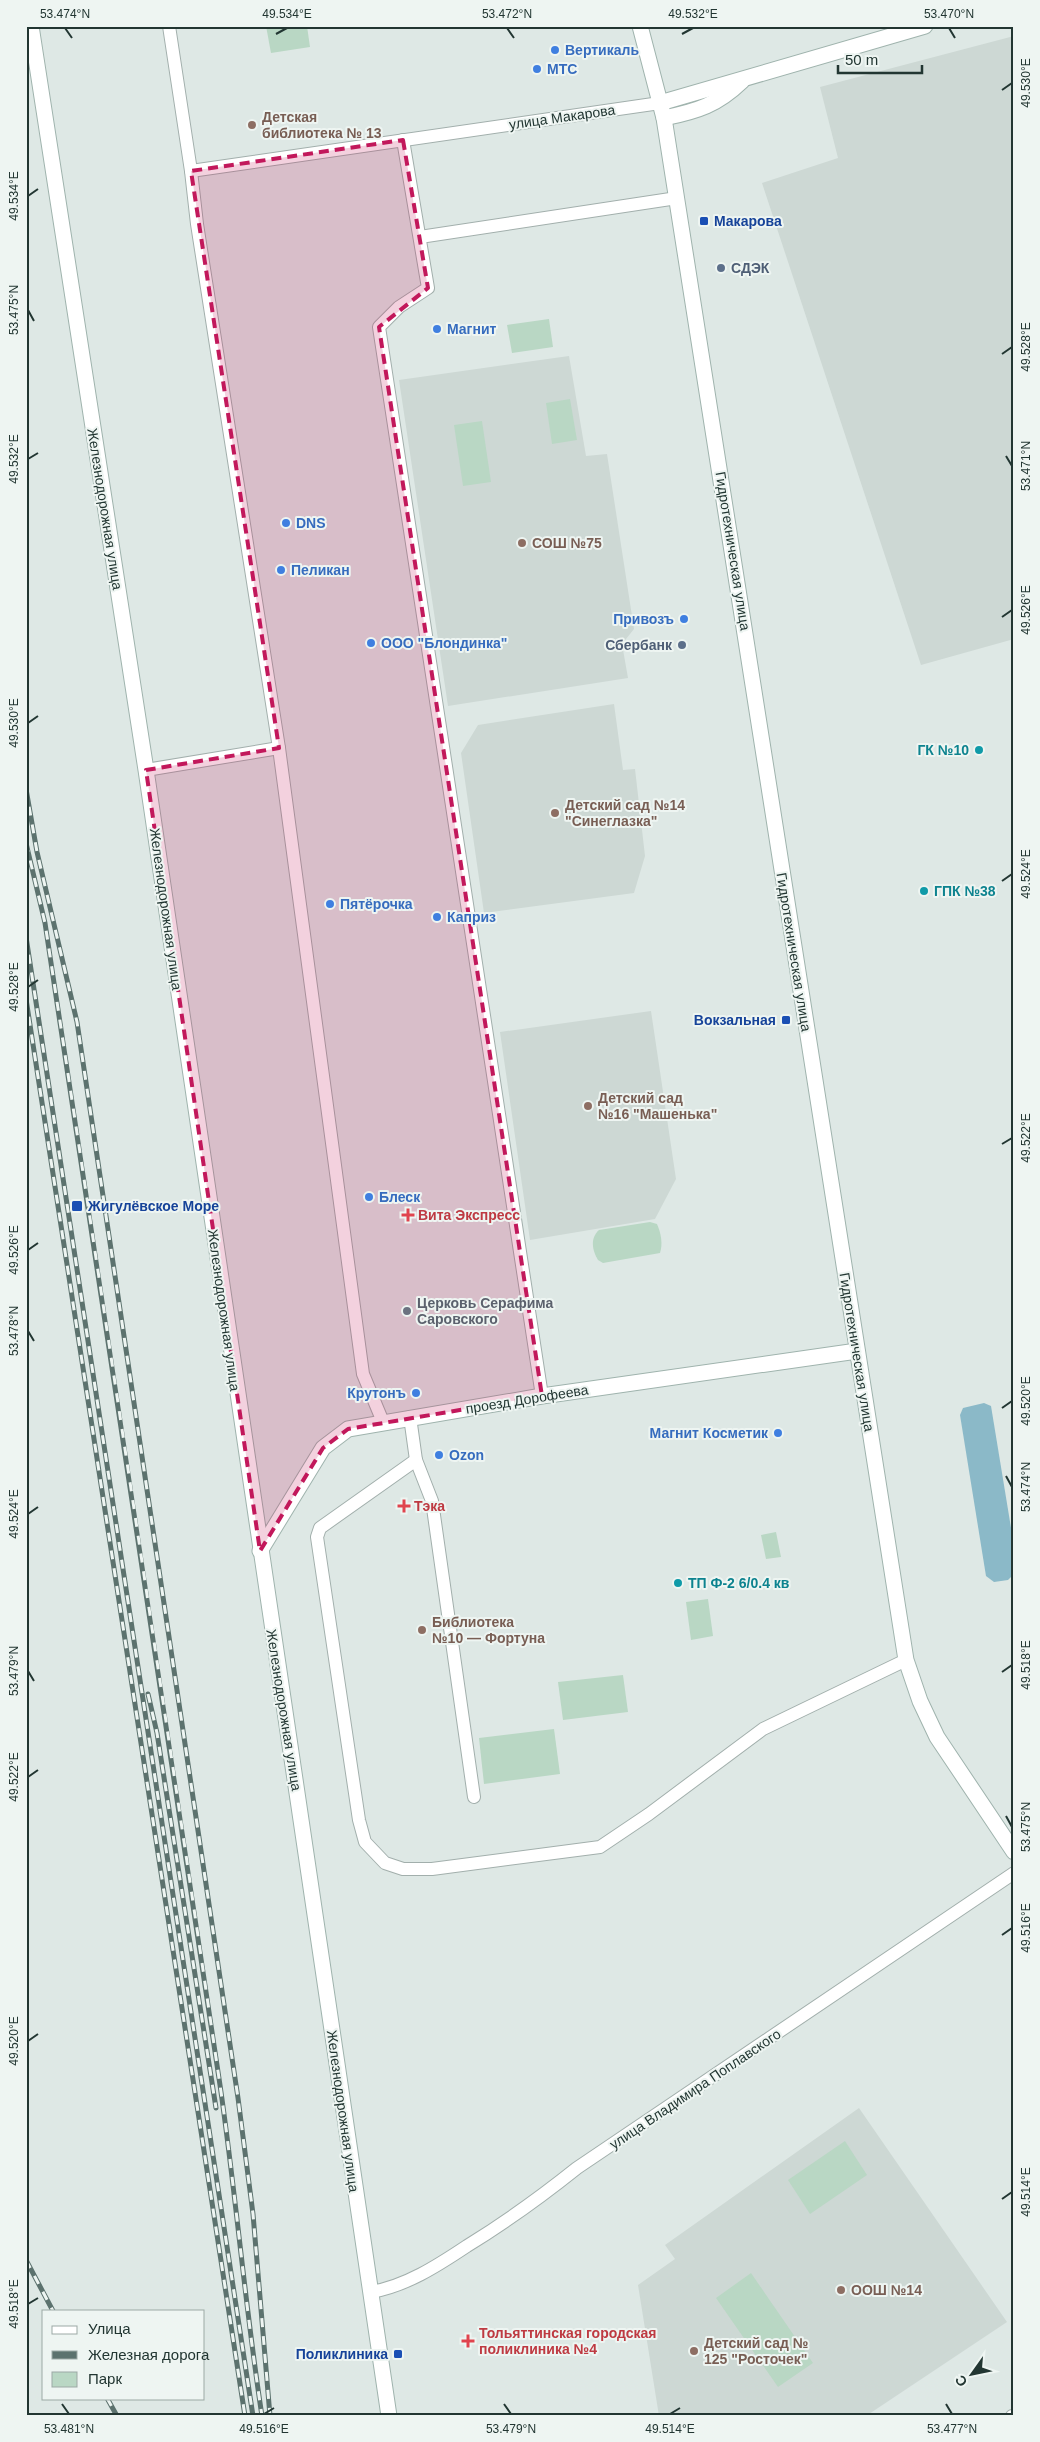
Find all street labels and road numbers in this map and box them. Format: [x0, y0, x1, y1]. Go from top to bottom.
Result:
street label: улица Макарова [508, 102, 616, 132]
street label: Железнодорожная улица [84, 427, 126, 591]
street label: Гидротехническая улица [713, 470, 753, 632]
street label: Железнодорожная улица [147, 827, 185, 991]
street label: Гидротехническая улица [774, 871, 814, 1033]
street label: Железнодорожная улица [205, 1228, 243, 1392]
street label: Гидротехническая улица [837, 1271, 877, 1433]
street label: проезд Дорофеева [465, 1381, 590, 1417]
street label: Железнодорожная улица [263, 1628, 305, 1792]
street label: улица Владимира Поплавского [606, 2026, 784, 2152]
street label: Железнодорожная улица [324, 2029, 362, 2193]

